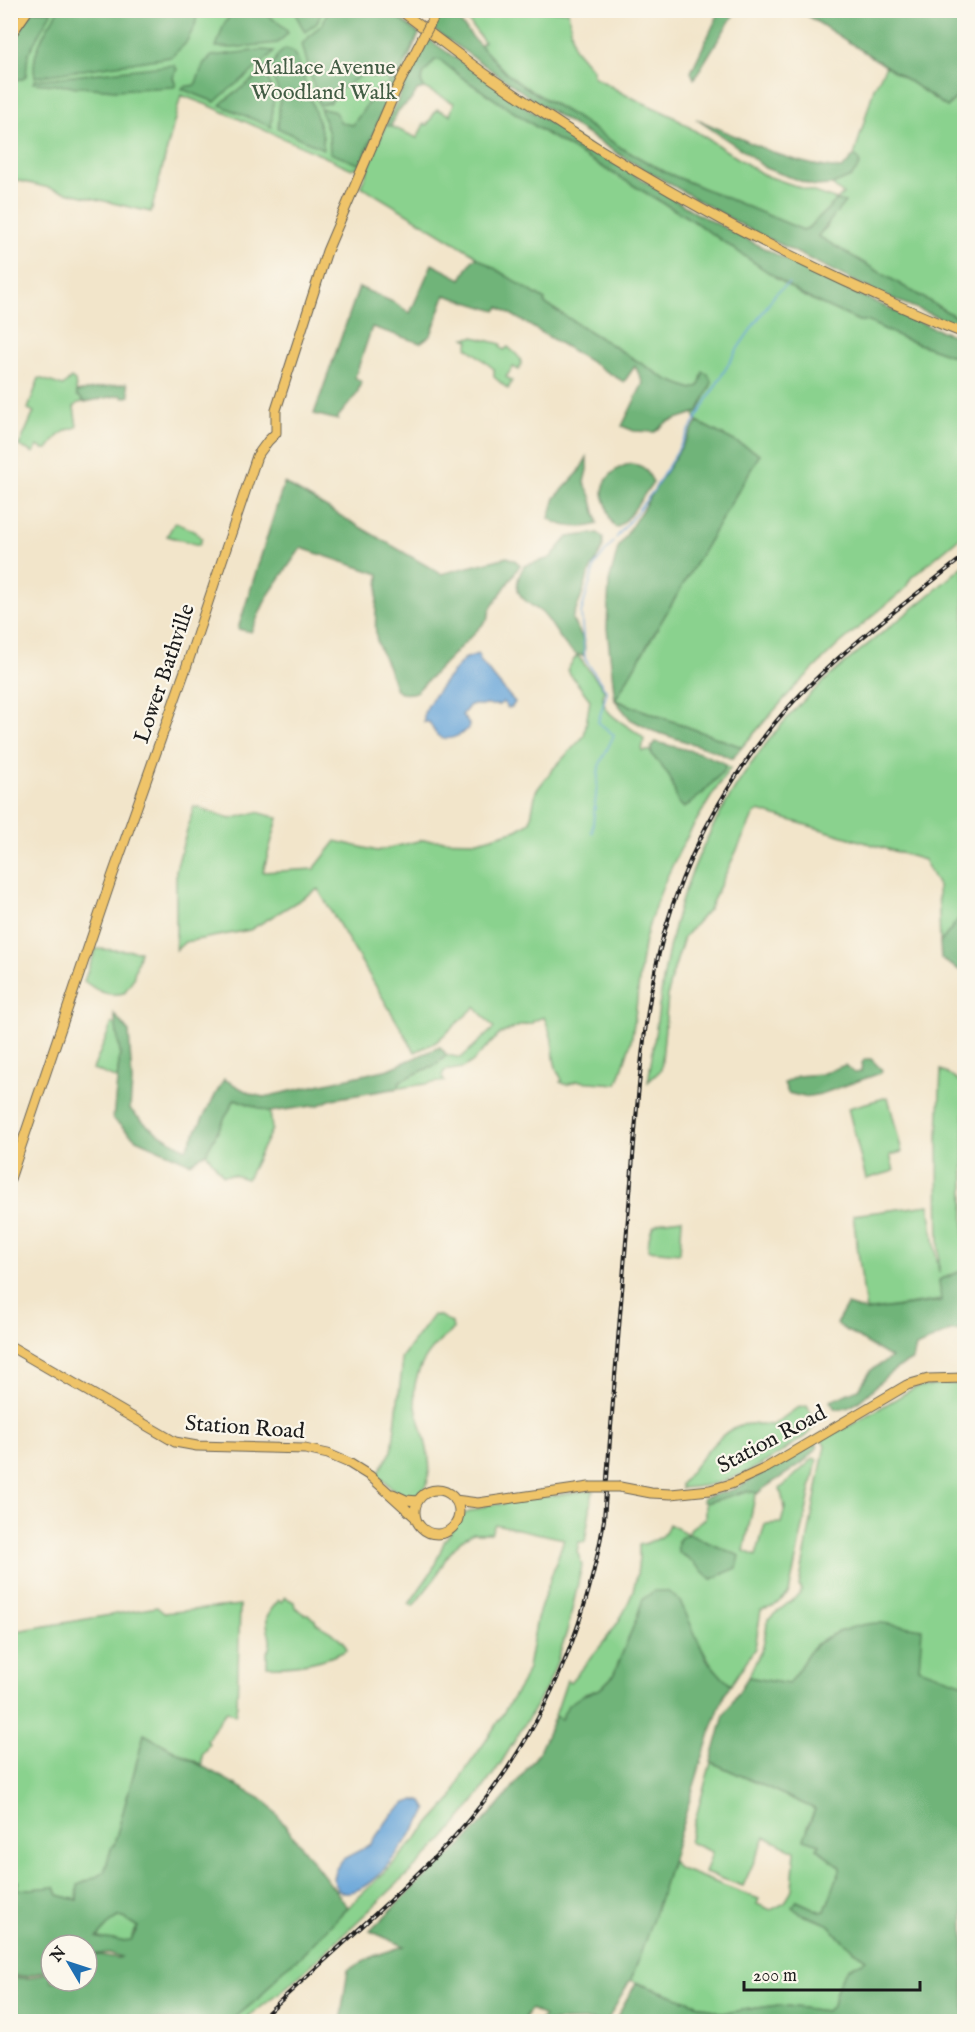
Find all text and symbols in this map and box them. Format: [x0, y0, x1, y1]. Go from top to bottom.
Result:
park label: Mallace Avenue Woodland Walk [251, 54, 397, 107]
street label: Lower Bathville [128, 600, 202, 747]
street label: Station Road [713, 1399, 832, 1480]
street label: Station Road [184, 1410, 306, 1446]
north arrow [39, 1933, 99, 1993]
text: N [46, 1943, 71, 1967]
scale bar [744, 1954, 920, 1992]
text: 200 m [753, 1965, 797, 1988]

